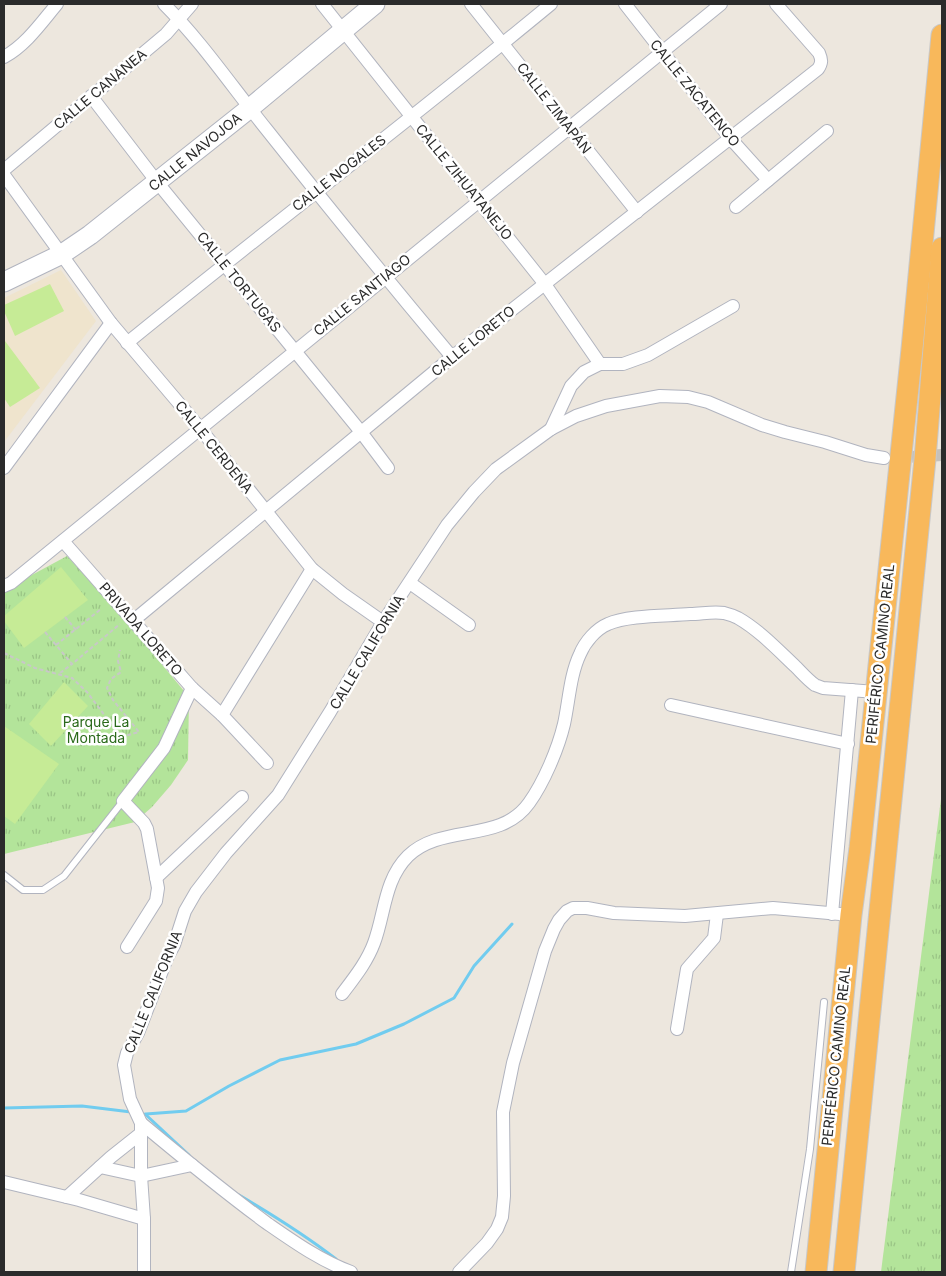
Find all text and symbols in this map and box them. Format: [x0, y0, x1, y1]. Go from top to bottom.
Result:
street label: CALLE ZACATENCO [647, 36, 744, 150]
street label: CALLE CANANEA [50, 45, 150, 132]
street label: CALLE ZIMAPÁN [514, 59, 595, 157]
street label: CALLE NAVOJOA [145, 109, 245, 194]
street label: CALLE ZIHUATANEJO [412, 120, 516, 243]
street label: CALLE NOGALES [288, 131, 389, 214]
street label: CALLE TORTUGAS [194, 228, 285, 335]
street label: CALLE SANTIAGO [310, 250, 414, 339]
street label: CALLE LORETO [427, 302, 518, 380]
street label: CALLE CERDEÑA [172, 397, 257, 497]
street label: PERIFÉRICO CAMINO REAL [862, 563, 897, 745]
street label: PRIVADA LORETO [96, 578, 187, 679]
street label: CALLE CALIFORNIA [326, 591, 408, 712]
park label: Parque La Montada [63, 713, 129, 746]
street label: CALLE CALIFORNIA [120, 928, 185, 1056]
street label: PERIFÉRICO CAMINO REAL [818, 965, 853, 1147]

